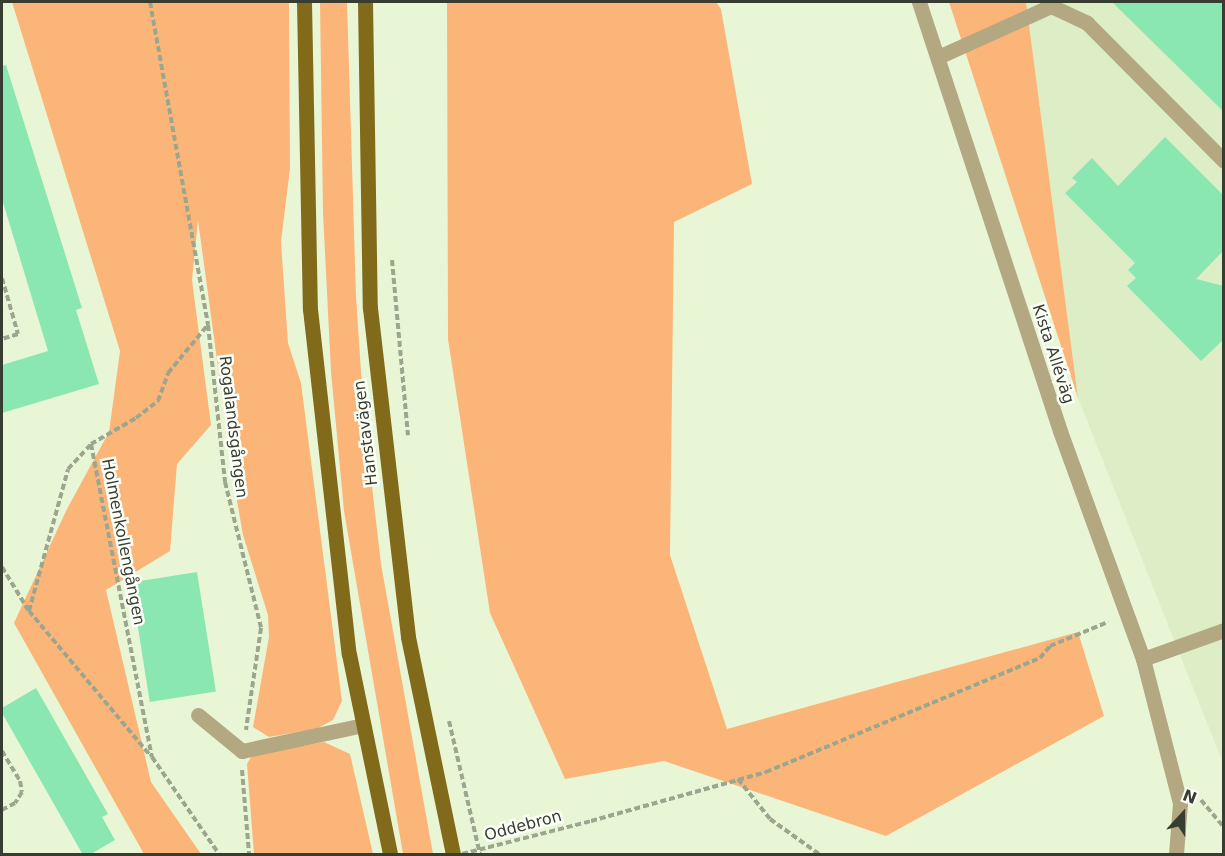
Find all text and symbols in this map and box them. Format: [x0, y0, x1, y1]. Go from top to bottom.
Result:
street label: Kista Alléväg [1028, 302, 1078, 406]
street label: Rogalandsgången [215, 355, 251, 499]
street label: Hanstavägen [350, 379, 382, 487]
street label: Holmenkollengången [97, 457, 149, 627]
north arrow [1153, 784, 1213, 844]
text: N [1180, 785, 1199, 808]
street label: Oddebron [482, 806, 564, 846]

